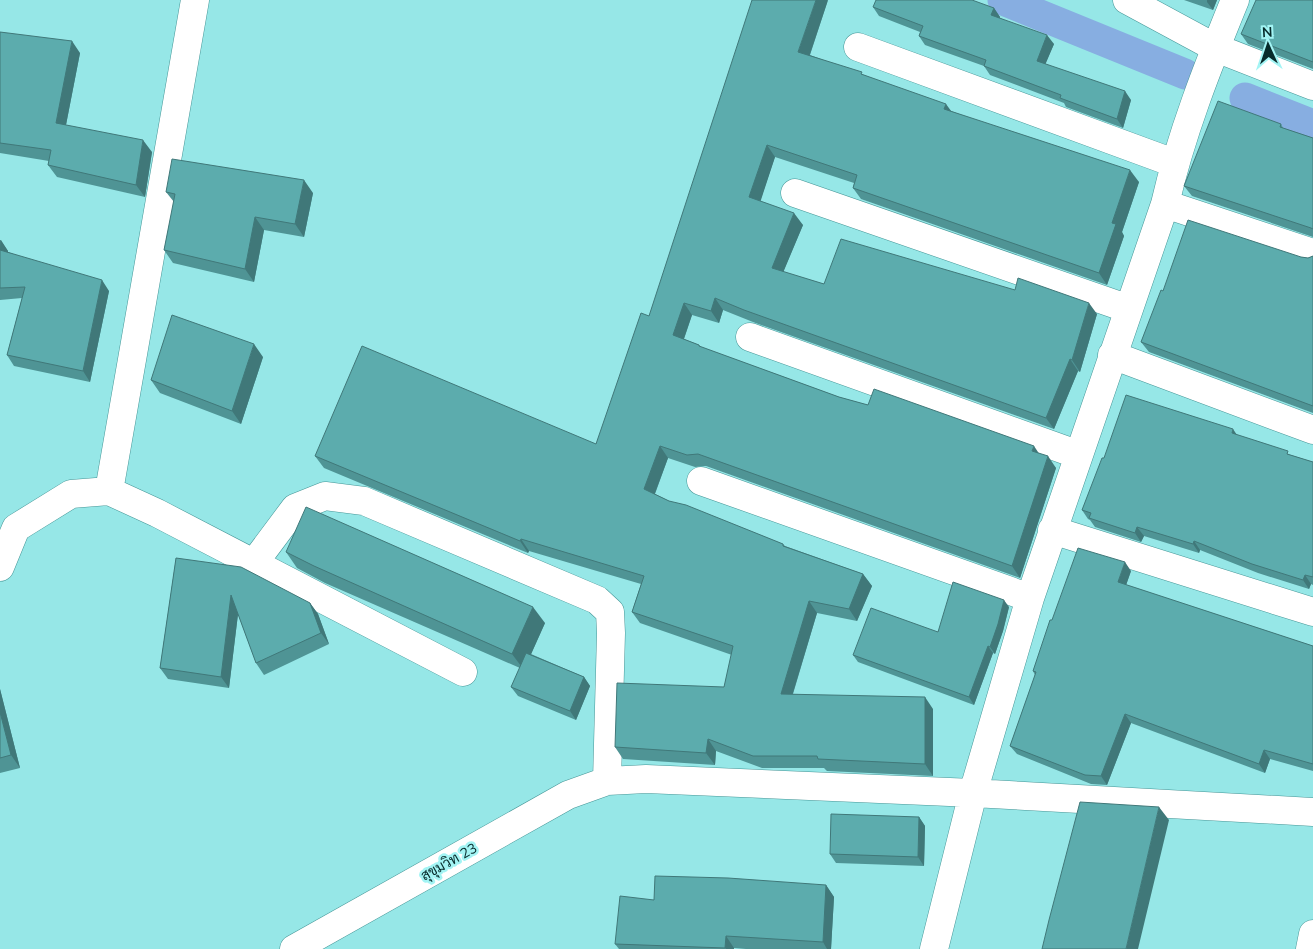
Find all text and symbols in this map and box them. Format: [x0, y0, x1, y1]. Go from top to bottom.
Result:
north arrow [1243, 20, 1293, 70]
text: N [1262, 23, 1273, 42]
street label: สุขุมวิท 23 [417, 839, 481, 885]

